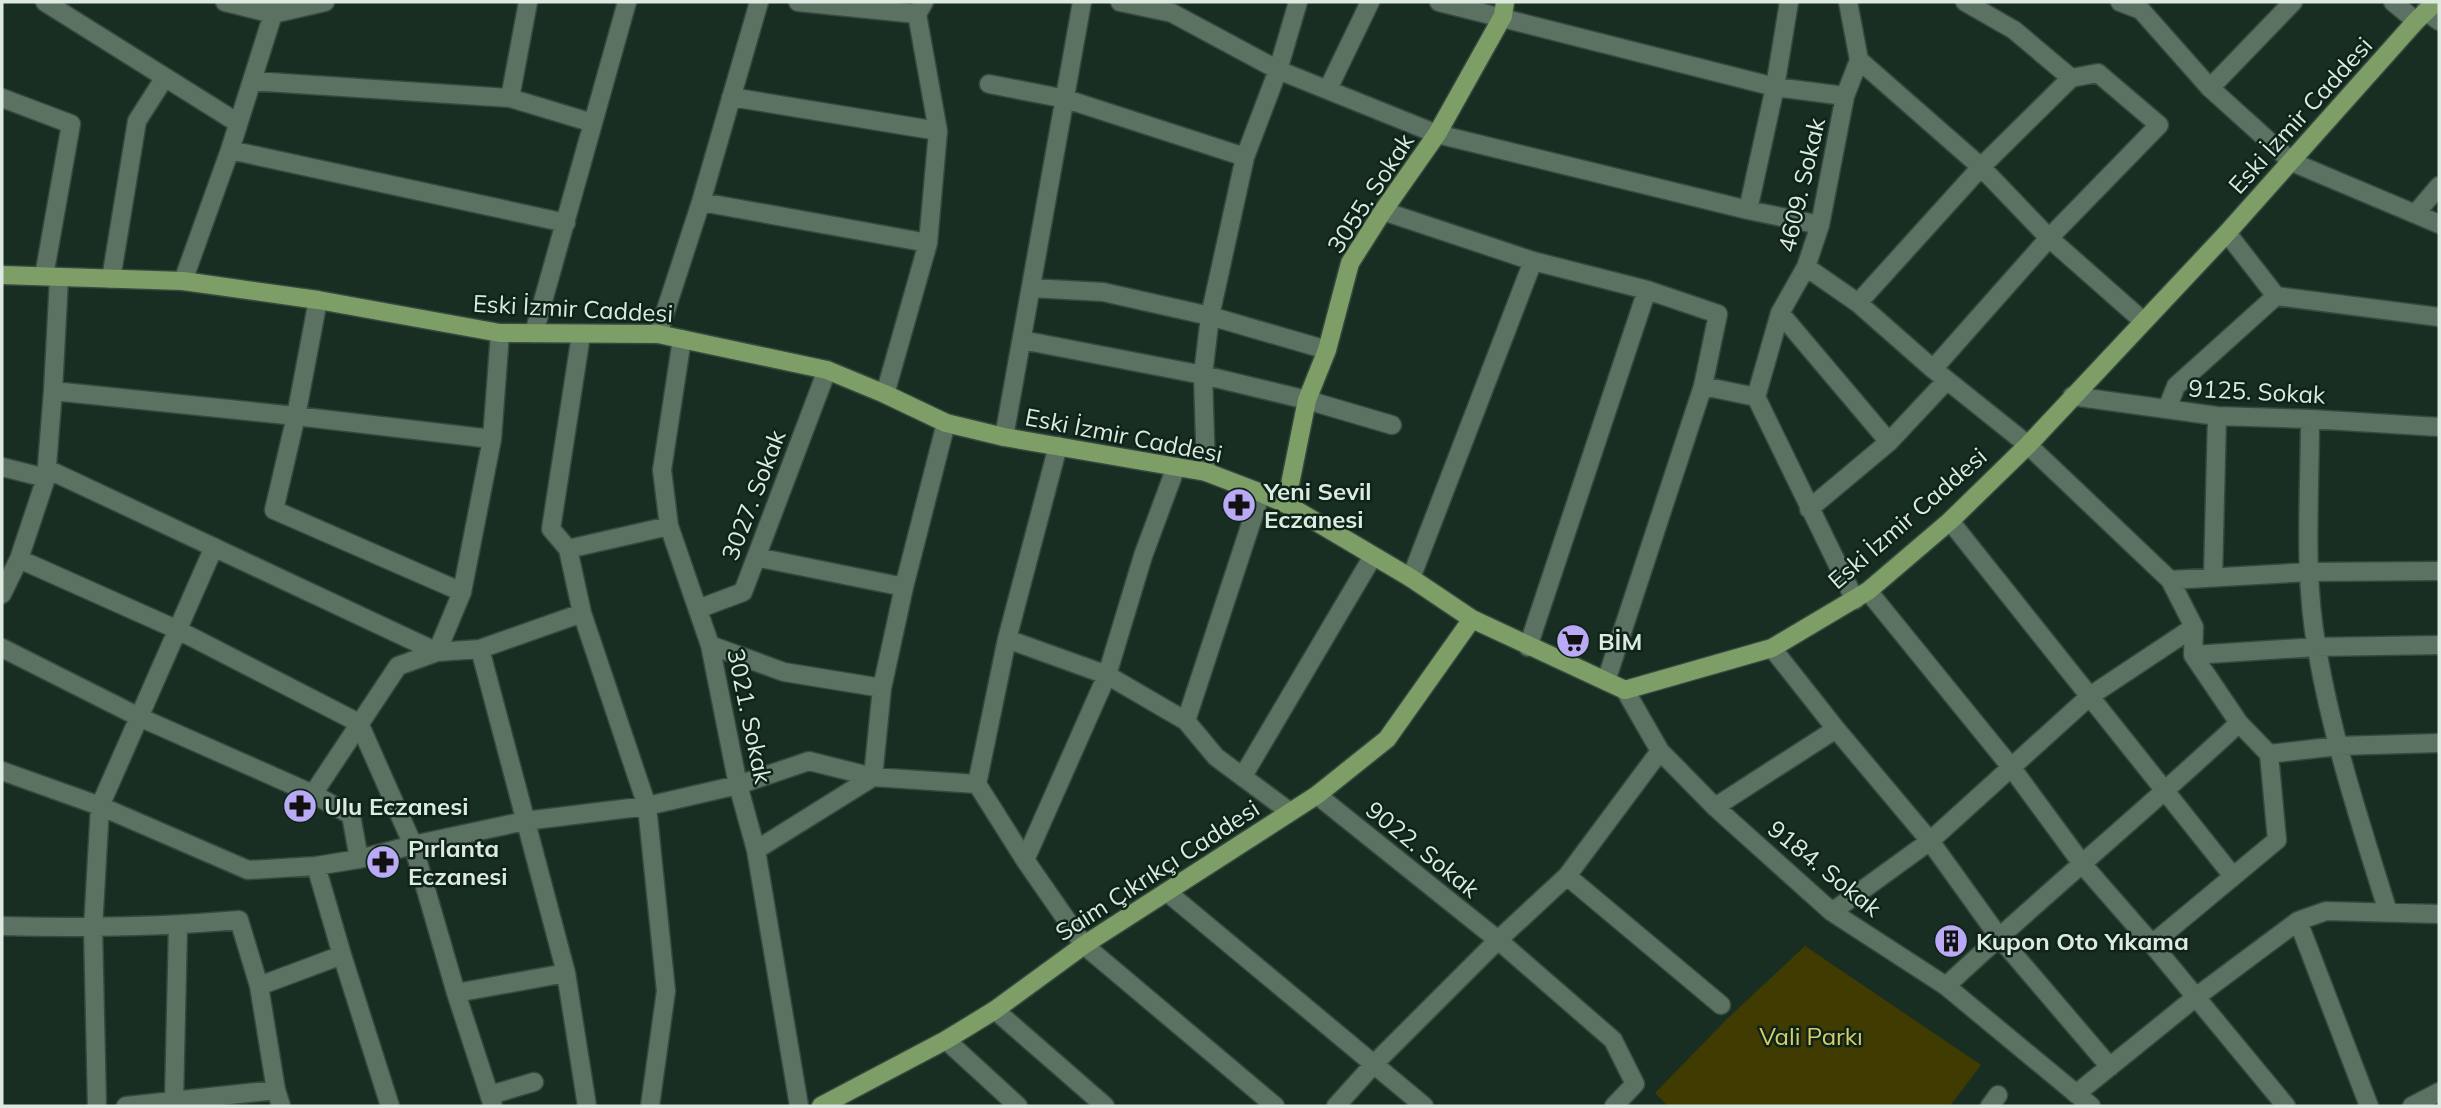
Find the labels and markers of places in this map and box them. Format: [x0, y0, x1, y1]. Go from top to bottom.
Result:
place label: Yeni Sevil Eczanesi [1263, 476, 1372, 534]
pharmacy icon: Yeni Sevil Eczanesi [1220, 486, 1258, 524]
supermarket icon: BİM [1554, 622, 1592, 660]
place label: BİM [1598, 626, 1642, 656]
pharmacy icon: Ulu Eczanesi [281, 787, 319, 825]
place label: Ulu Eczanesi [324, 791, 469, 821]
place label: Pırlanta Eczanesi [408, 833, 508, 891]
pharmacy icon: Pırlanta Eczanesi [364, 843, 402, 881]
building icon: Kupon Oto Yıkama [1932, 922, 1970, 960]
place label: Kupon Oto Yıkama [1976, 926, 2189, 956]

